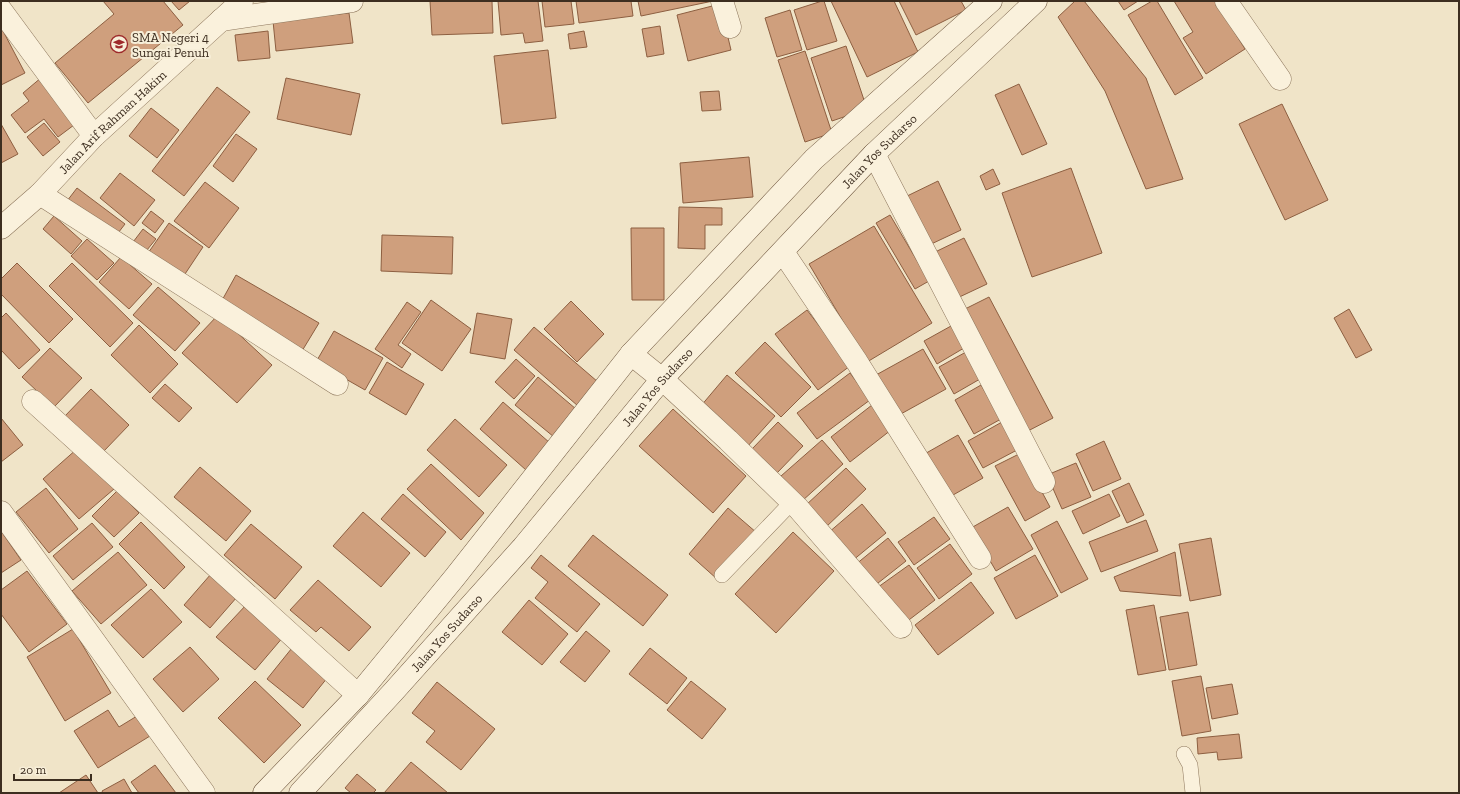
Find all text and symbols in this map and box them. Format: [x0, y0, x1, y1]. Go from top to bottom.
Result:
place label: SMA Negeri 4 Sungai Penuh [132, 30, 210, 60]
school or university icon: SMA Negeri 4 Sungai Penuh [109, 34, 129, 54]
street label: Jalan Arif Rahman Hakim [56, 66, 170, 177]
street label: Jalan Yos Sudarso [839, 111, 920, 191]
street label: Jalan Yos Sudarso [619, 344, 696, 429]
street label: Jalan Yos Sudarso [408, 591, 486, 675]
scale bar [14, 756, 91, 782]
text: 20 m [20, 763, 47, 777]

